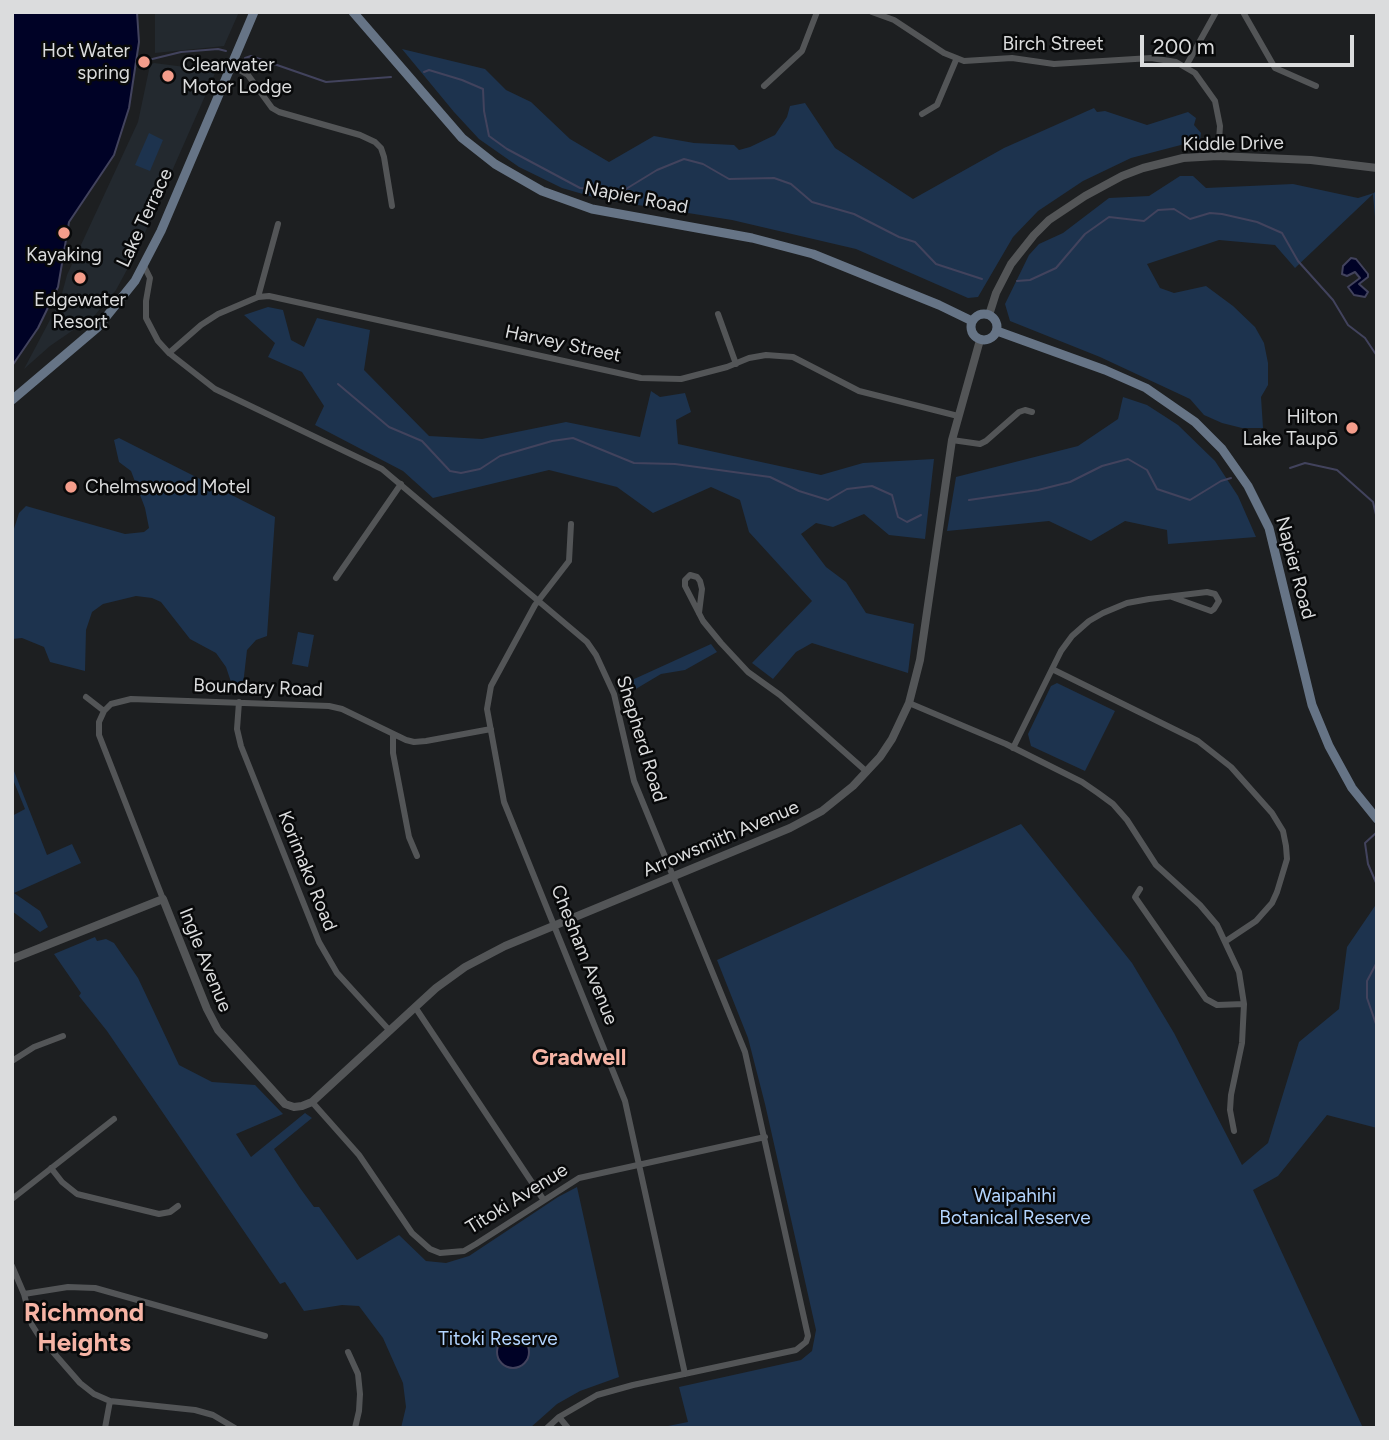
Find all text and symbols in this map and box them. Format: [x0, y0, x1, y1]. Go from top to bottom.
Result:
scale bar [1144, 21, 1358, 65]
street label: Birch Street [1002, 33, 1104, 55]
text: 200 m [1153, 34, 1215, 59]
place label: Hot Water spring [42, 40, 130, 84]
marker: Hot Water spring [136, 54, 152, 70]
place label: Clearwater Motor Lodge [182, 54, 292, 98]
marker: Clearwater Motor Lodge [160, 68, 176, 84]
street label: Kiddle Drive [1182, 132, 1284, 156]
street label: Lake Terrace [112, 165, 178, 271]
street label: Napier Road [582, 177, 690, 219]
marker: Kayaking [56, 225, 72, 241]
place label: Kayaking [26, 244, 102, 266]
marker: Edgewater Resort [72, 270, 88, 286]
place label: Edgewater Resort [34, 289, 126, 333]
street label: Harvey Street [503, 321, 623, 367]
place label: Hilton Lake Taupō [1242, 406, 1338, 450]
marker: Hilton Lake Taupō [1344, 420, 1360, 436]
place label: Chelmswood Motel [85, 476, 250, 498]
marker: Chelmswood Motel [63, 479, 79, 495]
street label: Napier Road [1270, 514, 1320, 622]
street label: Shepherd Road [611, 673, 671, 805]
street label: Boundary Road [193, 674, 323, 702]
street label: Arrowsmith Avenue [639, 796, 803, 882]
street label: Korimako Road [273, 808, 341, 934]
street label: Chesham Avenue [546, 882, 622, 1028]
street label: Ingle Avenue [174, 905, 236, 1015]
district label: Gradwell [532, 1044, 626, 1072]
street label: Titoki Avenue [462, 1159, 572, 1239]
park label: Waipahihi Botanical Reserve [939, 1185, 1091, 1229]
district label: Richmond Heights [24, 1297, 144, 1358]
park label: Titoki Reserve [438, 1328, 558, 1350]

